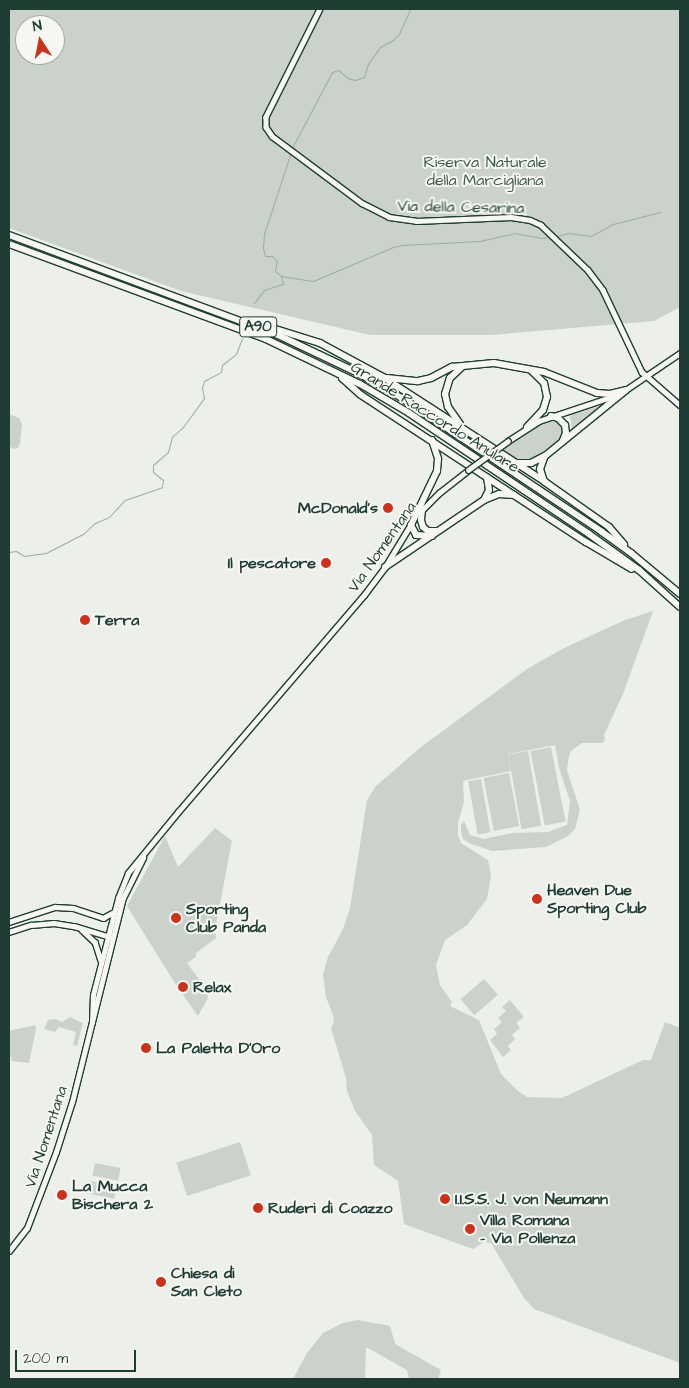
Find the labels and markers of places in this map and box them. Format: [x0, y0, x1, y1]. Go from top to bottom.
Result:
place label: McDonald's [298, 498, 378, 518]
marker: McDonald's [382, 502, 394, 514]
place label: Il pescatore [228, 553, 316, 573]
marker: Il pescatore [320, 557, 332, 569]
place label: Terra [95, 610, 139, 630]
marker: Terra [79, 614, 91, 626]
place label: Heaven Due Sporting Club [547, 880, 647, 918]
marker: Heaven Due Sporting Club [531, 893, 543, 905]
place label: Sporting Club Panda [186, 899, 266, 937]
marker: Sporting Club Panda [170, 912, 182, 924]
place label: Relax [193, 977, 231, 997]
marker: Relax [177, 981, 189, 993]
place label: La Paletta D'Oro [156, 1038, 280, 1058]
marker: La Paletta D'Oro [140, 1042, 152, 1054]
place label: La Mucca Bischera 2 [72, 1176, 153, 1214]
marker: La Mucca Bischera 2 [56, 1189, 68, 1201]
place label: I.I.S.S. J. von Neumann [455, 1189, 608, 1209]
marker: I.I.S.S. J. von Neumann [439, 1193, 451, 1205]
place label: Ruderi di Coazzo [268, 1198, 392, 1218]
marker: Ruderi di Coazzo [252, 1202, 264, 1214]
place label: Villa Romana - Via Pollenza [480, 1210, 575, 1248]
marker: Villa Romana - Via Pollenza [464, 1223, 476, 1235]
place label: Chiesa di San Cleto [171, 1263, 242, 1301]
marker: Chiesa di San Cleto [155, 1276, 167, 1288]

